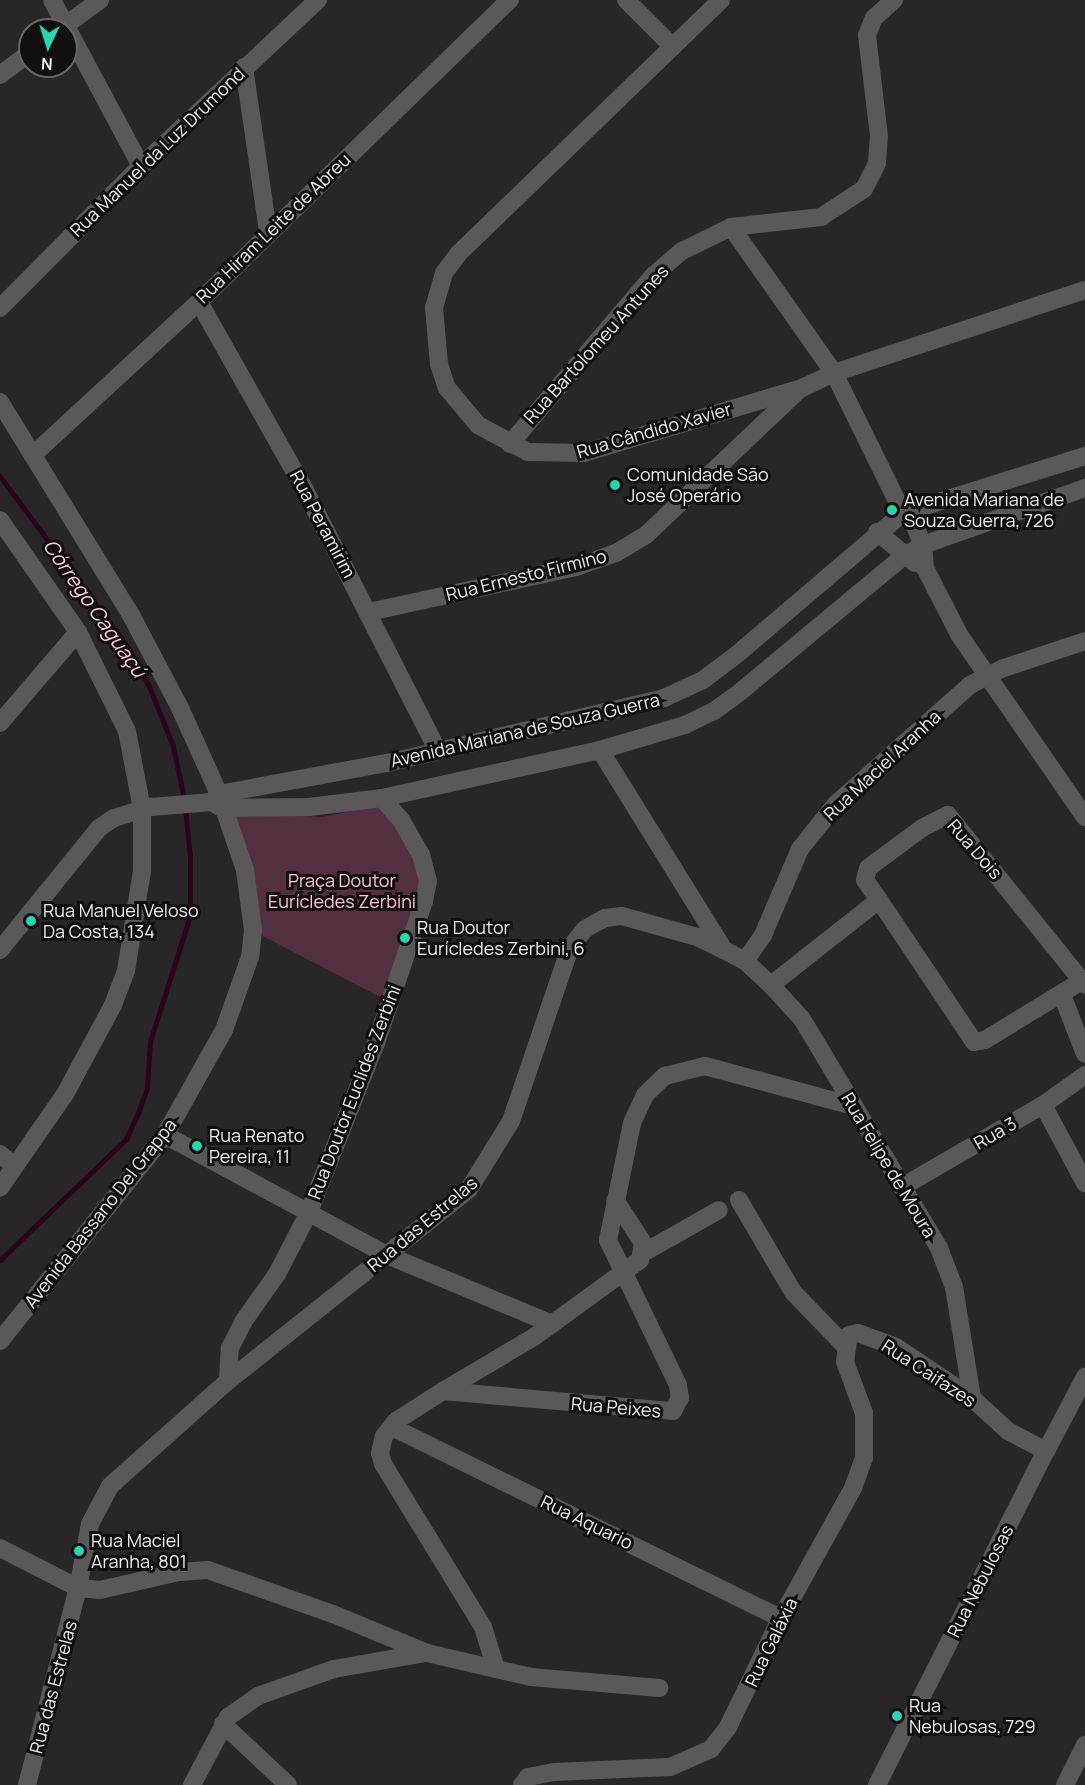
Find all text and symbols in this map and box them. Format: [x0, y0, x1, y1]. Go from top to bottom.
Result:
north arrow [18, 18, 78, 78]
text: N [40, 53, 53, 75]
street label: Rua Manuel da Luz Drumond [65, 63, 249, 241]
street label: Rua Hiram Leite de Abreu [191, 149, 355, 307]
street label: Rua Bartolomeu Antunes [519, 260, 673, 428]
street label: Rua Cândido Xavier [574, 398, 734, 462]
place label: Comunidade São José Operário [627, 464, 769, 506]
street label: Rua Peramirim [286, 467, 360, 581]
marker: Comunidade São José Operário [608, 478, 622, 492]
place label: Avenida Mariana de Souza Guerra, 726 [904, 489, 1064, 532]
marker: Avenida Mariana de Souza Guerra, 726 [885, 503, 899, 517]
water label: Córrego Caguaçú [38, 534, 152, 682]
street label: Rua Ernesto Firmino [444, 545, 608, 605]
street label: Avenida Mariana de Souza Guerra [388, 689, 662, 771]
street label: Rua Maciel Aranha [819, 705, 945, 825]
street label: Rua Dois [943, 815, 1007, 883]
park label: Praça Doutor Eurícledes Zerbini [268, 870, 416, 912]
place label: Rua Manuel Veloso Da Costa, 134 [43, 900, 199, 942]
marker: Rua Manuel Veloso Da Costa, 134 [24, 914, 38, 928]
place label: Rua Doutor Eurícledes Zerbini, 6 [417, 917, 585, 960]
marker: Rua Doutor Eurícledes Zerbini, 6 [398, 931, 412, 945]
street label: Rua Doutor Euclides Zerbini [303, 982, 405, 1202]
street label: Rua Felipe de Moura [837, 1088, 941, 1242]
street label: Rua 3 [970, 1112, 1020, 1154]
street label: Avenida Bassano Del Grappa [19, 1114, 181, 1312]
place label: Rua Renato Pereira, 11 [209, 1125, 304, 1168]
marker: Rua Renato Pereira, 11 [190, 1139, 204, 1153]
street label: Rua das Estrelas [363, 1172, 481, 1276]
street label: Rua Caifazes [878, 1335, 980, 1411]
street label: Rua Peixes [570, 1392, 662, 1422]
street label: Rua Aquario [537, 1490, 637, 1554]
street label: Rua Nebulosas [942, 1521, 1018, 1641]
place label: Rua Maciel Aranha, 801 [91, 1530, 187, 1572]
marker: Rua Maciel Aranha, 801 [72, 1544, 86, 1558]
street label: Rua Galáxia [740, 1594, 802, 1690]
street label: Rua das Estrelas [25, 1618, 81, 1756]
place label: Rua Nebulosas, 729 [909, 1695, 1036, 1738]
marker: Rua Nebulosas, 729 [890, 1709, 904, 1723]

